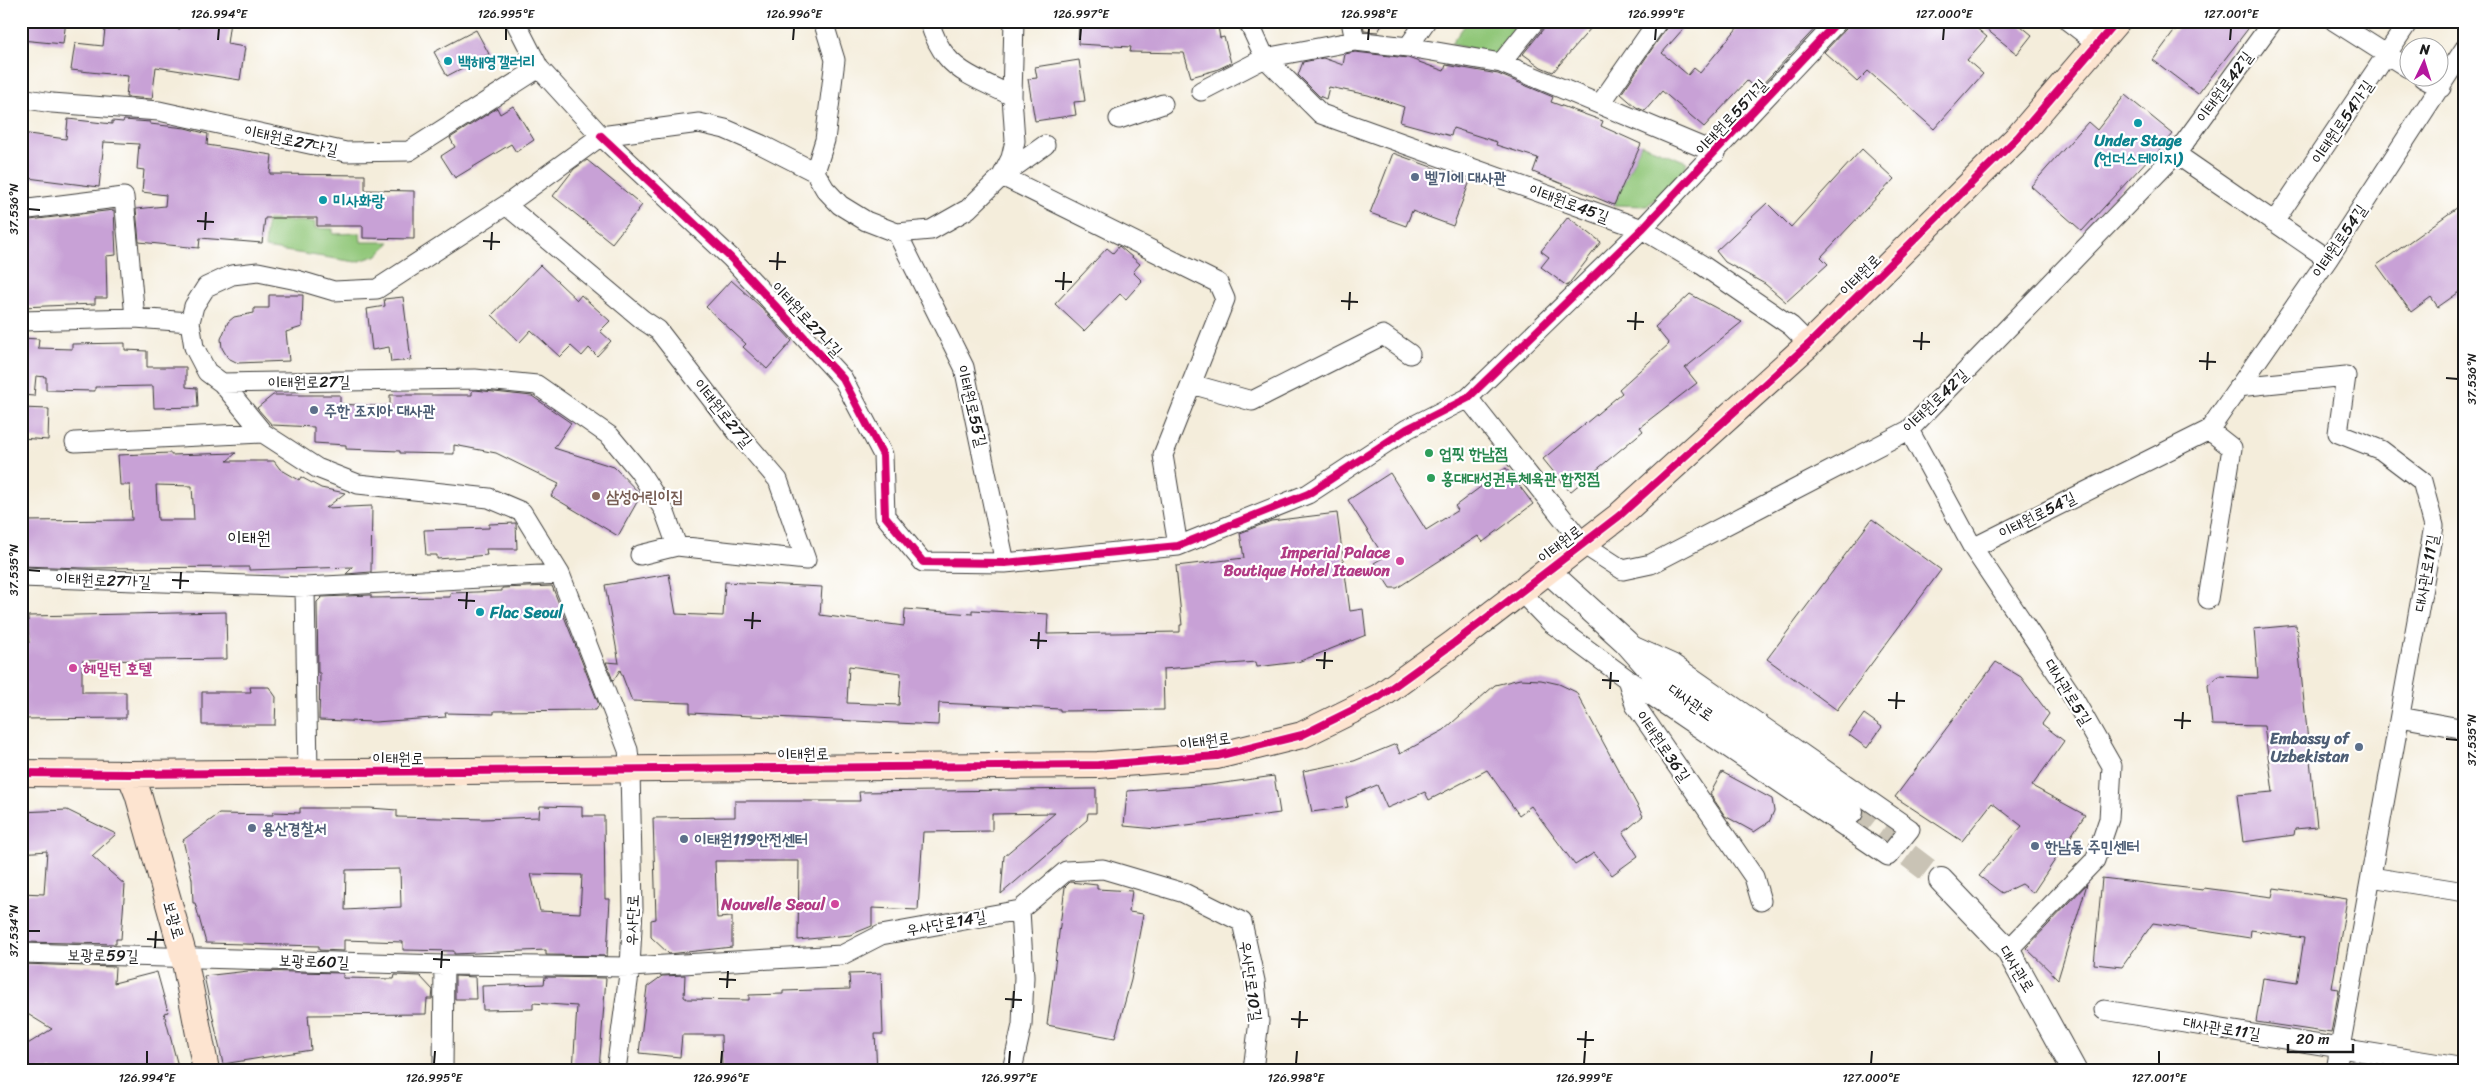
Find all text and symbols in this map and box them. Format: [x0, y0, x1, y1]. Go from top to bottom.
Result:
text: 126.994°E [191, 3, 249, 25]
text: 126.995°E [478, 3, 536, 25]
text: 126.996°E [766, 3, 823, 25]
text: 126.997°E [1053, 3, 1110, 25]
text: 126.998°E [1341, 3, 1398, 25]
text: 126.999°E [1628, 3, 1686, 25]
text: 127.000°E [1915, 3, 1974, 25]
text: 127.001°E [2204, 3, 2260, 25]
text: N [2418, 37, 2431, 62]
north arrow [2398, 38, 2448, 88]
street label: 이태원로42길 [2188, 45, 2260, 129]
place label: 백해영갤러리 [458, 47, 535, 76]
marker: 백해영갤러리 [442, 55, 454, 67]
street label: 이태원로55가길 [1687, 72, 1775, 162]
street label: 이태원로54가길 [2303, 74, 2381, 170]
street label: 이태원로27다길 [241, 116, 341, 164]
marker: Under Stage (언더스테이지) [2132, 117, 2144, 129]
place label: Under Stage (언더스테이지) [2094, 126, 2184, 173]
place label: 벨기에 대사관 [1425, 163, 1507, 192]
marker: 벨기에 대사관 [1409, 171, 1421, 183]
street label: 이태원로45길 [1525, 175, 1614, 231]
text: 37.536°N [3, 183, 25, 235]
place label: 미사화랑 [333, 186, 385, 215]
marker: 미사화랑 [317, 194, 329, 206]
street label: 이태원로54길 [2303, 198, 2375, 284]
street label: 이태원로 [1832, 247, 1888, 303]
street label: 이태원로27나길 [764, 274, 850, 364]
text: 37.536°N [2461, 353, 2483, 405]
street label: 이태원로42길 [1895, 361, 1975, 440]
street label: 이태원로55길 [948, 362, 996, 450]
street label: 이태원로27길 [267, 367, 351, 397]
street label: 이태원로27길 [686, 372, 760, 454]
place label: 주한 조지아 대사관 [324, 396, 435, 425]
marker: 주한 조지아 대사관 [308, 404, 320, 416]
place label: 업핏 한남점 [1439, 439, 1508, 468]
marker: 업핏 한남점 [1423, 447, 1435, 459]
place label: 홍대대성권투체육관 합정점 [1441, 464, 1600, 493]
marker: 홍대대성권투체육관 합정점 [1425, 472, 1437, 484]
place label: 삼성어린이집 [606, 482, 683, 511]
street label: 이태원로54길 [1993, 483, 2081, 547]
marker: 삼성어린이집 [590, 490, 602, 502]
street label: 이태원로 [1531, 517, 1589, 571]
district label: 이태원 [227, 522, 271, 554]
street label: 대사관로11길 [2405, 532, 2447, 614]
place label: Imperial Palace Boutique Hotel Itaewon [1224, 538, 1390, 585]
text: 37.535°N [3, 543, 25, 596]
marker: Imperial Palace Boutique Hotel Itaewon [1394, 555, 1406, 567]
street label: 이태원로27가길 [55, 564, 151, 596]
place label: Flac Seoul [489, 598, 564, 627]
marker: Flac Seoul [474, 606, 486, 618]
street label: 대사관로5길 [2036, 653, 2100, 731]
place label: 헤밀턴 호텔 [82, 654, 153, 683]
marker: 헤밀턴 호텔 [67, 662, 79, 674]
street label: 대사관로 [1662, 675, 1720, 729]
street label: 이태원로36길 [1628, 704, 1699, 788]
text: 37.535°N [2461, 713, 2483, 766]
street label: 이태원로 [1177, 723, 1233, 759]
place label: Embassy of Uzbekistan [2270, 724, 2351, 771]
street label: 이태원로 [777, 739, 829, 769]
marker: Embassy of Uzbekistan [2353, 741, 2365, 753]
street label: 이태원로 [372, 744, 424, 773]
place label: 용산경찰서 [262, 814, 327, 843]
marker: 용산경찰서 [246, 822, 258, 834]
place label: 이태원119안전센터 [694, 825, 808, 854]
place label: 한남동 주민센터 [2044, 832, 2139, 861]
marker: 이태원119안전센터 [678, 833, 690, 845]
marker: 한남동 주민센터 [2029, 840, 2041, 852]
place label: Nouvelle Seoul [720, 890, 826, 919]
street label: 우사단로 [617, 894, 647, 946]
street label: 보광로 [155, 897, 193, 943]
marker: Nouvelle Seoul [829, 898, 841, 910]
street label: 우사단로14길 [903, 902, 989, 944]
text: 37.534°N [3, 904, 25, 957]
street label: 우사단로10길 [1231, 939, 1271, 1023]
street label: 대사관로 [1991, 939, 2043, 999]
street label: 보광로59길 [67, 940, 139, 970]
street label: 보광로60길 [278, 945, 350, 977]
street label: 대사관로11길 [2181, 1008, 2263, 1048]
scale bar [2288, 1021, 2354, 1053]
text: 20 m [2296, 1026, 2330, 1052]
text: 126.994°E [119, 1067, 177, 1089]
text: 126.995°E [406, 1067, 464, 1089]
text: 126.996°E [693, 1067, 750, 1089]
text: 126.997°E [981, 1067, 1038, 1089]
text: 126.998°E [1268, 1067, 1325, 1089]
text: 126.999°E [1556, 1067, 1614, 1089]
text: 127.000°E [1842, 1067, 1901, 1089]
text: 127.001°E [2132, 1067, 2188, 1089]

